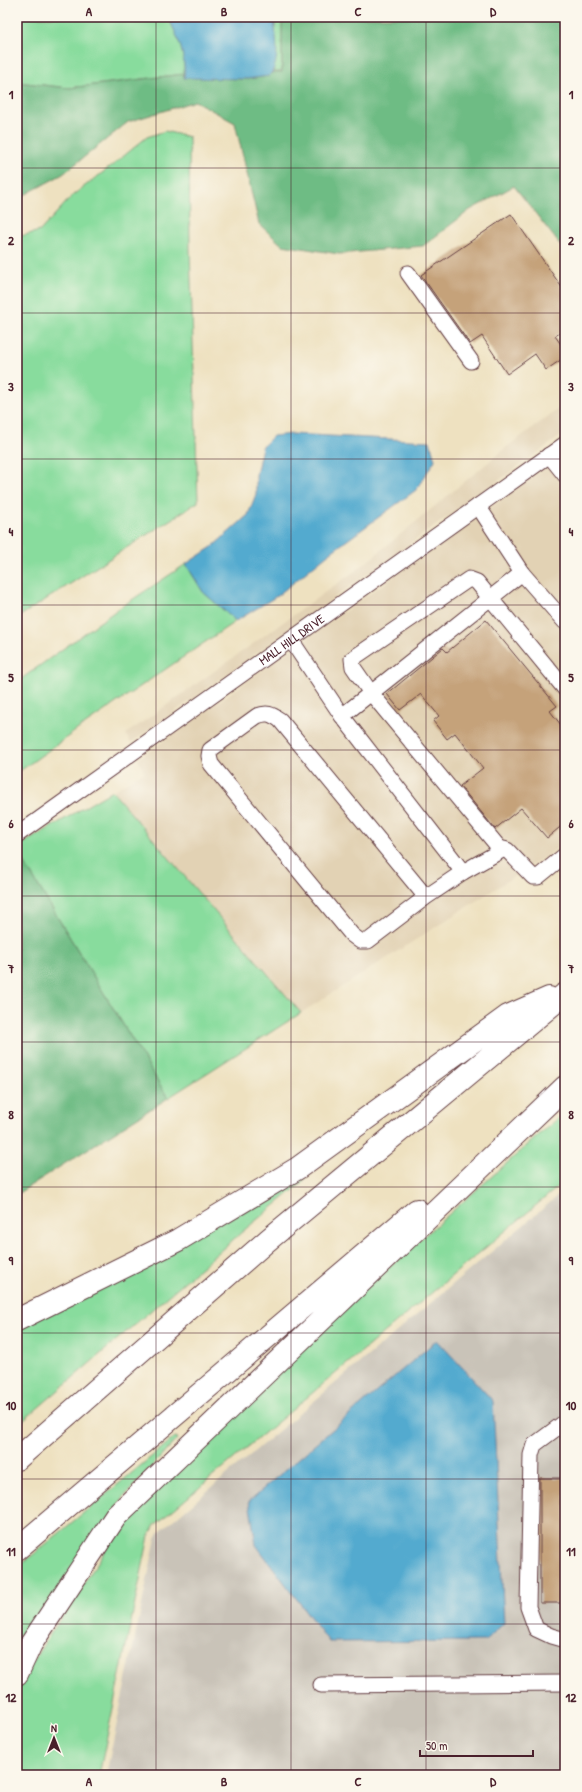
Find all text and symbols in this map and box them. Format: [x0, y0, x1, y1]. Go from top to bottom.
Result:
text: A [86, 2, 93, 20]
text: B [221, 2, 228, 20]
text: C [354, 2, 362, 20]
text: D [490, 2, 497, 20]
text: 1 [9, 85, 14, 103]
text: 1 [569, 85, 574, 103]
text: 2 [8, 231, 15, 249]
text: 2 [568, 231, 575, 249]
text: 3 [8, 377, 14, 395]
text: 3 [568, 377, 574, 395]
text: 4 [9, 522, 14, 540]
text: 4 [569, 522, 574, 540]
street label: MALL HILL DRIVE [255, 609, 328, 669]
text: 5 [8, 668, 14, 686]
text: 5 [568, 668, 574, 686]
text: 6 [8, 814, 14, 832]
text: 6 [568, 814, 574, 832]
text: 7 [7, 959, 15, 977]
text: 7 [567, 959, 575, 977]
text: 8 [8, 1105, 14, 1123]
text: 8 [568, 1105, 574, 1123]
text: 9 [9, 1251, 14, 1269]
text: 9 [569, 1251, 574, 1269]
text: 10 [6, 1396, 16, 1414]
text: 10 [566, 1396, 576, 1414]
text: 11 [6, 1542, 16, 1560]
text: 11 [566, 1542, 576, 1560]
text: 12 [6, 1688, 17, 1706]
text: 12 [566, 1688, 577, 1706]
north arrow [34, 1718, 74, 1758]
text: N [51, 1721, 57, 1735]
scale bar [420, 1732, 533, 1758]
text: 50 m [426, 1737, 447, 1754]
text: A [86, 1772, 93, 1790]
text: B [221, 1772, 228, 1790]
text: C [354, 1772, 362, 1790]
text: D [490, 1772, 497, 1790]

